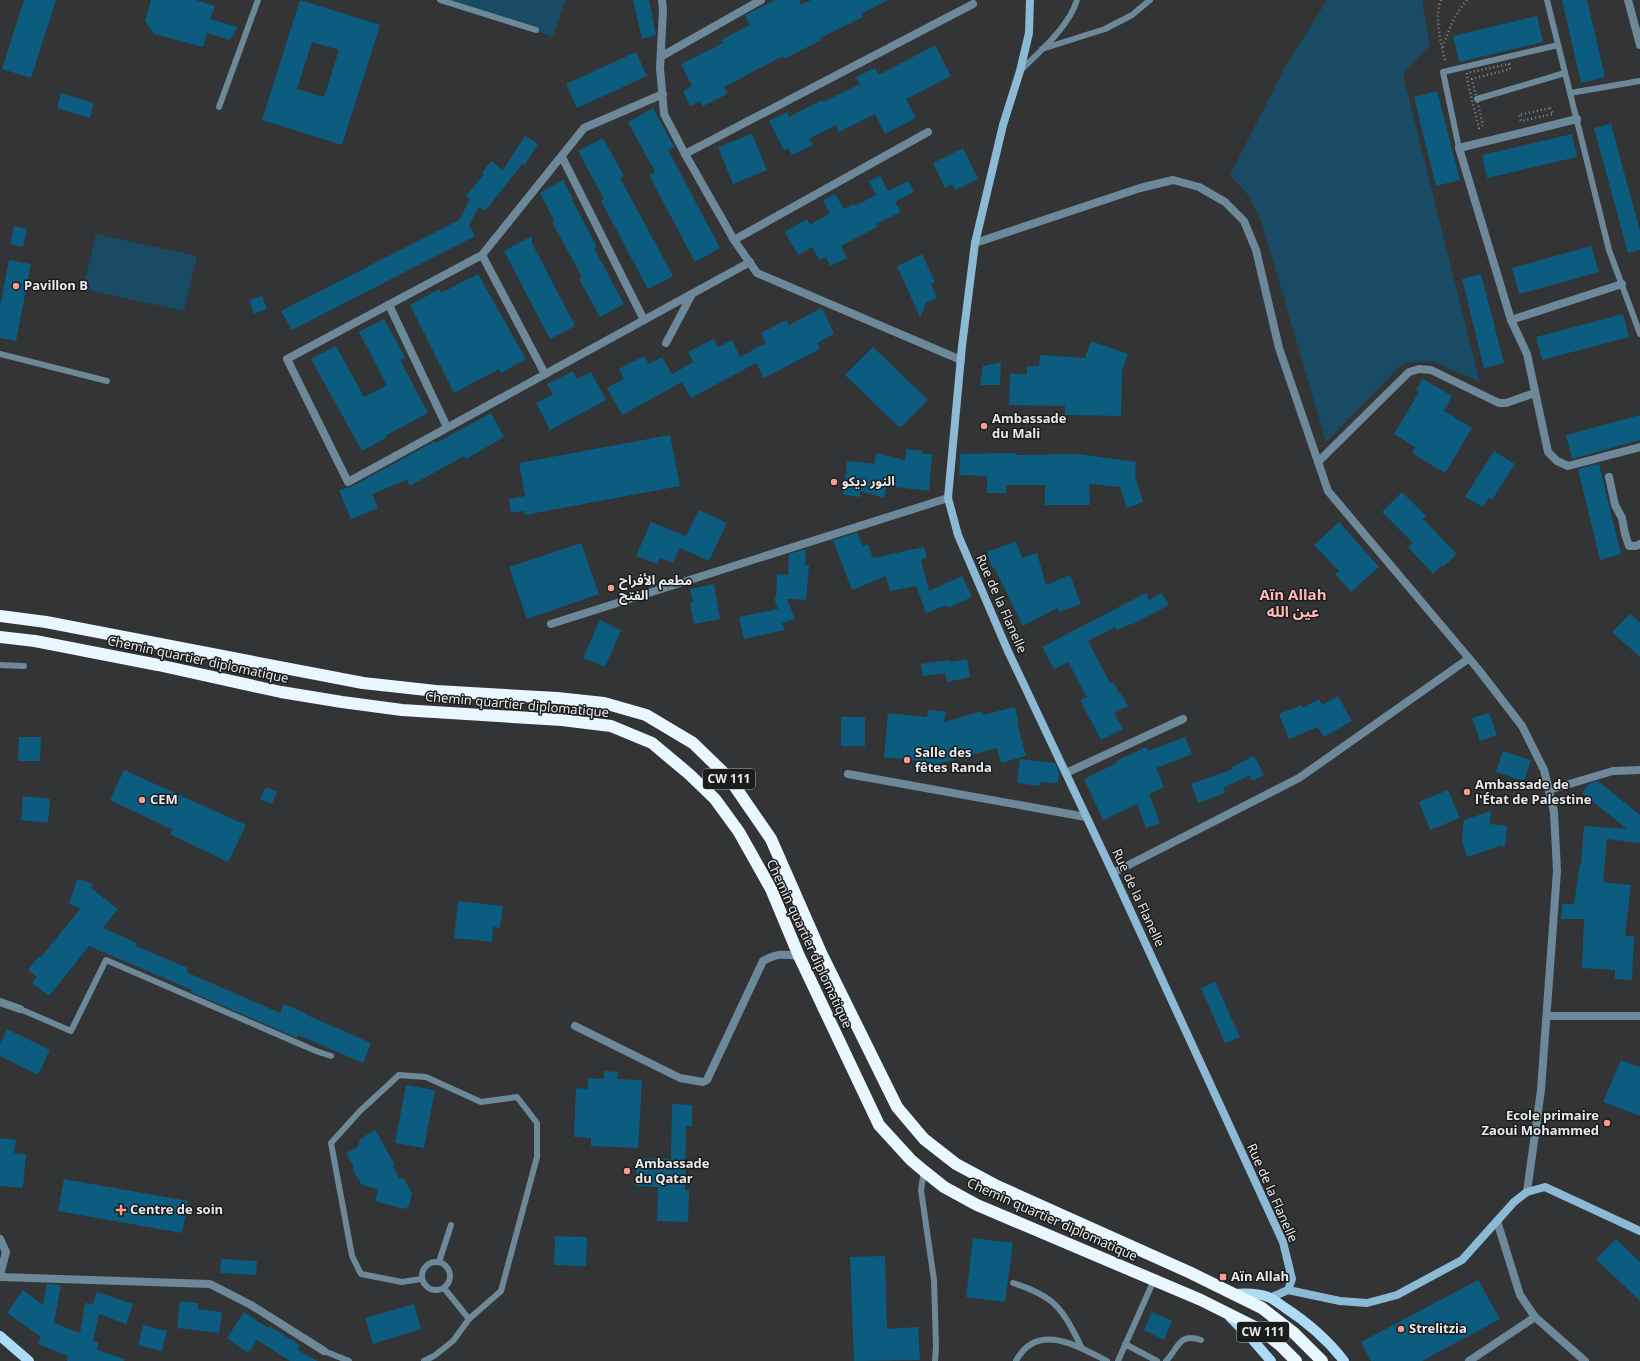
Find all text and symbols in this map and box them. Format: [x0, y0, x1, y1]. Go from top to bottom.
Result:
place label: Pavillon B [24, 272, 88, 300]
marker: Pavillon B [11, 281, 21, 291]
place label: Ambassade du Mali [992, 405, 1067, 448]
marker: Ambassade du Mali [979, 421, 989, 431]
place label: النور ديكو [842, 468, 895, 496]
marker: النور ديكو [829, 477, 839, 487]
street label: Rue de la Flanelle [967, 550, 1035, 658]
place label: مطعم الأفراح الفتح [619, 567, 692, 610]
district label: Aïn Allah عين الله [1259, 579, 1327, 628]
marker: مطعم الأفراح الفتح [606, 583, 616, 593]
street label: Chemin quartier diplomatique [105, 627, 291, 693]
street label: Chemin quartier diplomatique [424, 683, 610, 727]
place label: Salle des fêtes Randa [915, 739, 992, 782]
marker: Salle des fêtes Randa [902, 755, 912, 765]
road number: CW 111 [703, 769, 755, 789]
place label: Ambassade de l'État de Palestine [1475, 771, 1592, 814]
place label: CEM [150, 786, 178, 814]
marker: Ambassade de l'État de Palestine [1462, 787, 1472, 797]
marker: CEM [137, 795, 147, 805]
street label: Rue de la Flanelle [1103, 844, 1173, 952]
street label: Chemin quartier diplomatique [757, 854, 861, 1034]
place label: Ecole primaire Zaoui Mohammed [1482, 1102, 1599, 1145]
marker: Ecole primaire Zaoui Mohammed [1602, 1118, 1612, 1128]
street label: Rue de la Flanelle [1238, 1139, 1306, 1247]
place label: Ambassade du Qatar [635, 1150, 710, 1193]
marker: Ambassade du Qatar [622, 1166, 632, 1176]
street label: Chemin quartier diplomatique [962, 1170, 1142, 1270]
place label: Centre de soin [130, 1196, 223, 1224]
marker: Centre de soin [115, 1204, 127, 1216]
place label: Aïn Allah [1231, 1263, 1289, 1291]
marker: Aïn Allah [1218, 1272, 1228, 1282]
place label: Strelitzia [1409, 1315, 1467, 1343]
road number: CW 111 [1237, 1322, 1289, 1342]
marker: Strelitzia [1396, 1324, 1406, 1334]

